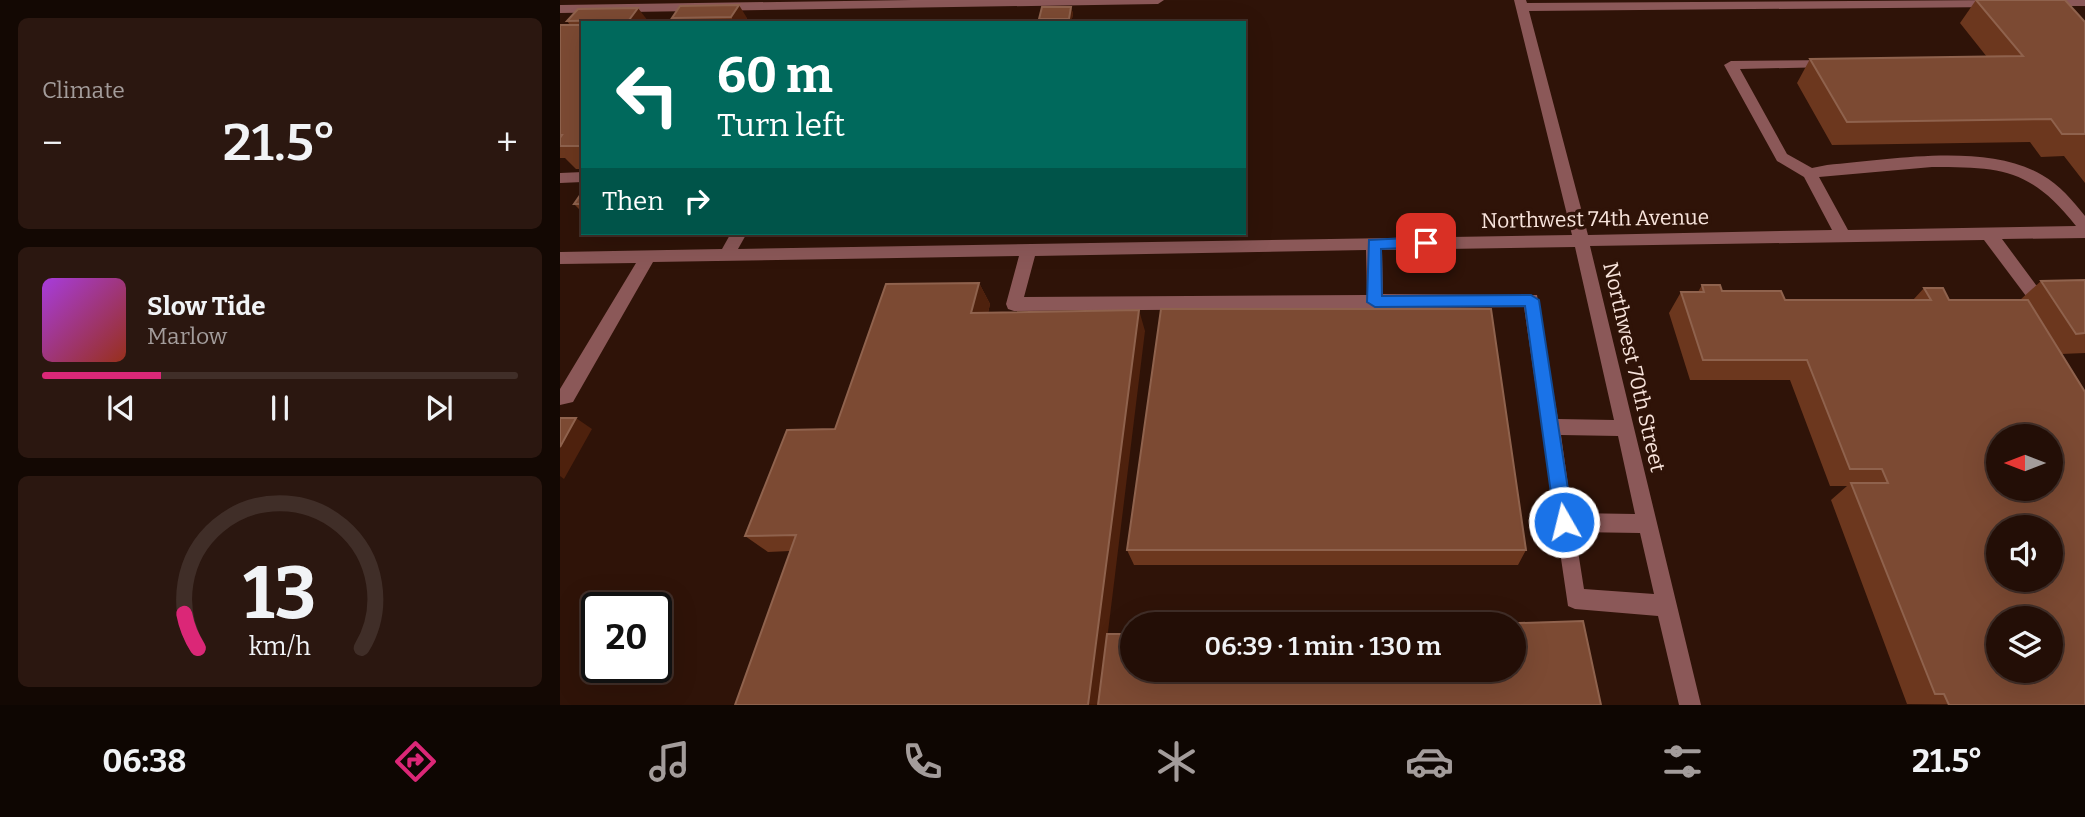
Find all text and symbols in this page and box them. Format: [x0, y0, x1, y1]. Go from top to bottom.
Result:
text: 60 m [717, 46, 833, 105]
icon: left [602, 49, 693, 140]
text: Climate [42, 76, 125, 104]
text: Turn left [717, 106, 845, 144]
text: 21.5° [223, 111, 336, 174]
text: − [42, 120, 63, 166]
text: + [496, 120, 518, 166]
icon: right [678, 182, 716, 220]
text: Then [602, 186, 664, 217]
street label: Northwest 74th Avenue [1481, 204, 1709, 234]
pin [1396, 213, 1456, 273]
icon: arrive [1407, 224, 1445, 262]
street label: Northwest 70th Street [1597, 259, 1671, 475]
text: Slow Tide [147, 291, 266, 322]
text: Marlow [147, 322, 227, 350]
icon: previous [102, 389, 140, 427]
icon: pause [261, 389, 299, 427]
icon: next [420, 389, 458, 427]
north arrow [1986, 424, 2063, 500]
map controls [1986, 424, 2063, 683]
position arrow [1527, 485, 1601, 559]
button: sound [1986, 515, 2063, 592]
text: 13 [243, 550, 317, 637]
speed limit sign: 20 [581, 592, 672, 683]
button: layers [1986, 606, 2063, 683]
text: km/h [249, 631, 311, 661]
text: 06:39 · 1 min · 130 m [1205, 631, 1441, 662]
icon: directions [391, 737, 440, 786]
icon: music [645, 737, 694, 786]
icon: phone [898, 737, 947, 786]
icon: climate [1152, 737, 1201, 786]
icon: car [1405, 737, 1454, 786]
icon: filters [1658, 737, 1707, 786]
text: 06:38 [102, 742, 187, 780]
text: 21.5° [1912, 742, 1983, 780]

